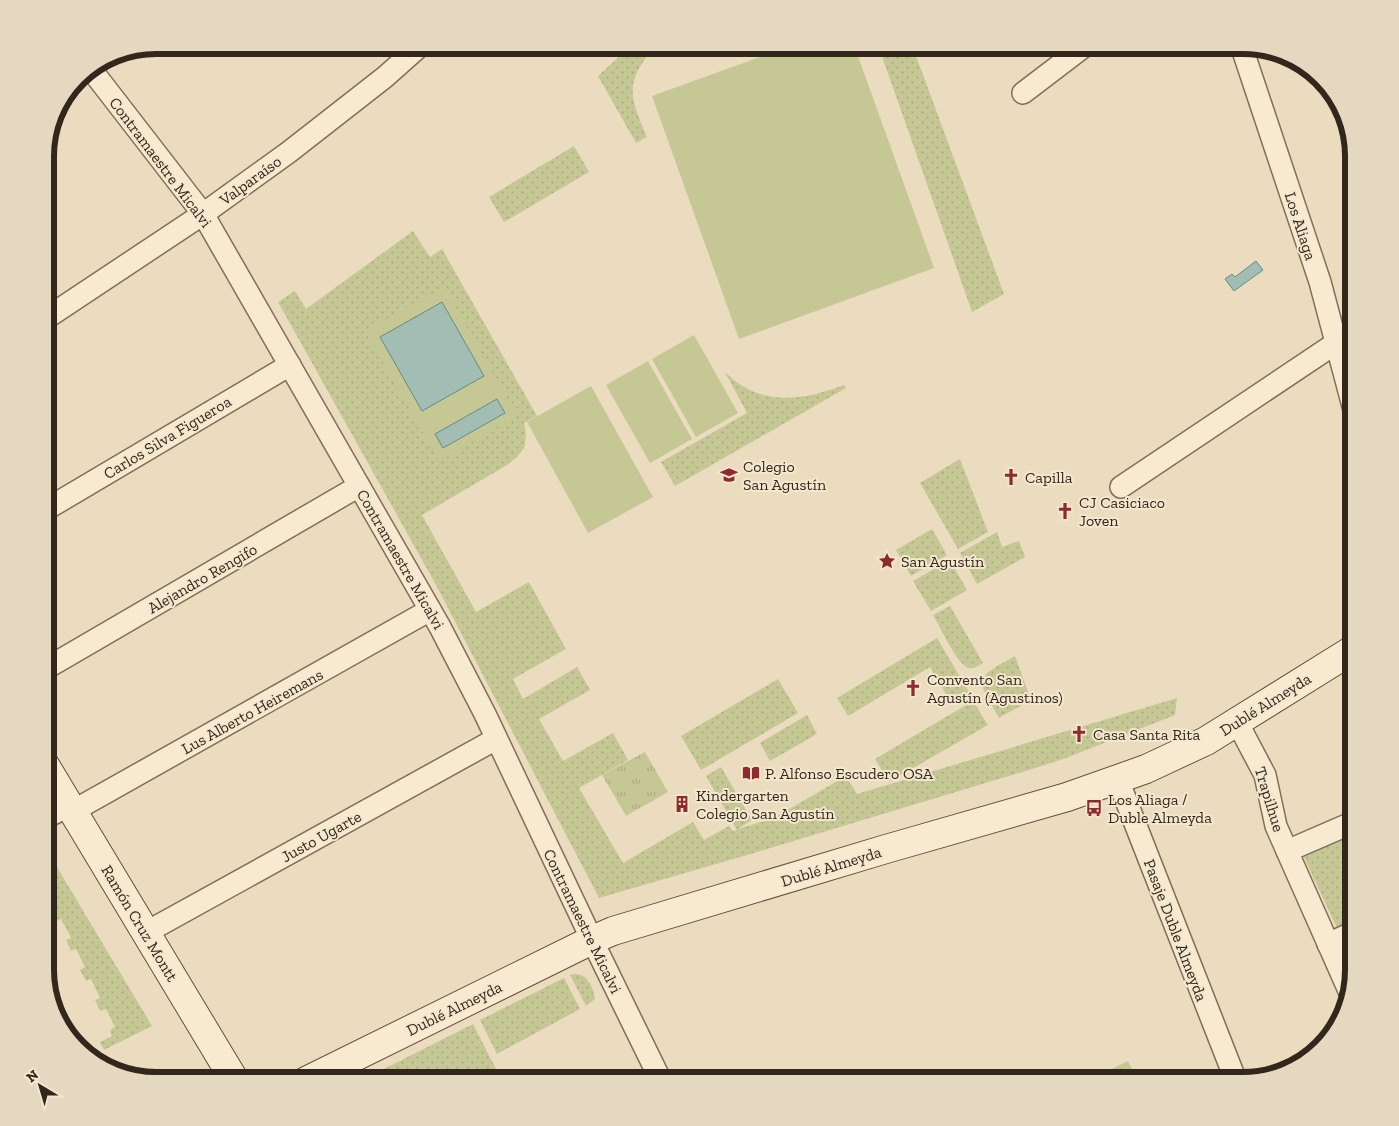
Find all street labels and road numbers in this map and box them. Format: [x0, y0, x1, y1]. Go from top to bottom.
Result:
street label: Contramaestre Micalvi [105, 93, 216, 232]
street label: Valparaíso [215, 152, 285, 210]
street label: Los Aliaga [1281, 190, 1321, 263]
street label: Carlos Silva Figueroa [100, 392, 235, 483]
street label: Contramaestre Micalvi [353, 486, 449, 633]
street label: Alejandro Rengifo [144, 539, 260, 617]
street label: Lus Alberto Heiremans [178, 665, 326, 758]
street label: Dublé Almeyda [1216, 669, 1315, 740]
street label: Trapilhue [1251, 764, 1288, 834]
street label: Justo Ugarte [278, 807, 365, 866]
street label: Dublé Almeyda [779, 842, 884, 891]
street label: Contramaestre Micalvi [539, 846, 626, 997]
street label: Pasaje Duble Almeyda [1140, 856, 1211, 1004]
street label: Ramón Cruz Montt [97, 862, 182, 985]
street label: Dublé Almeyda [403, 977, 505, 1040]

